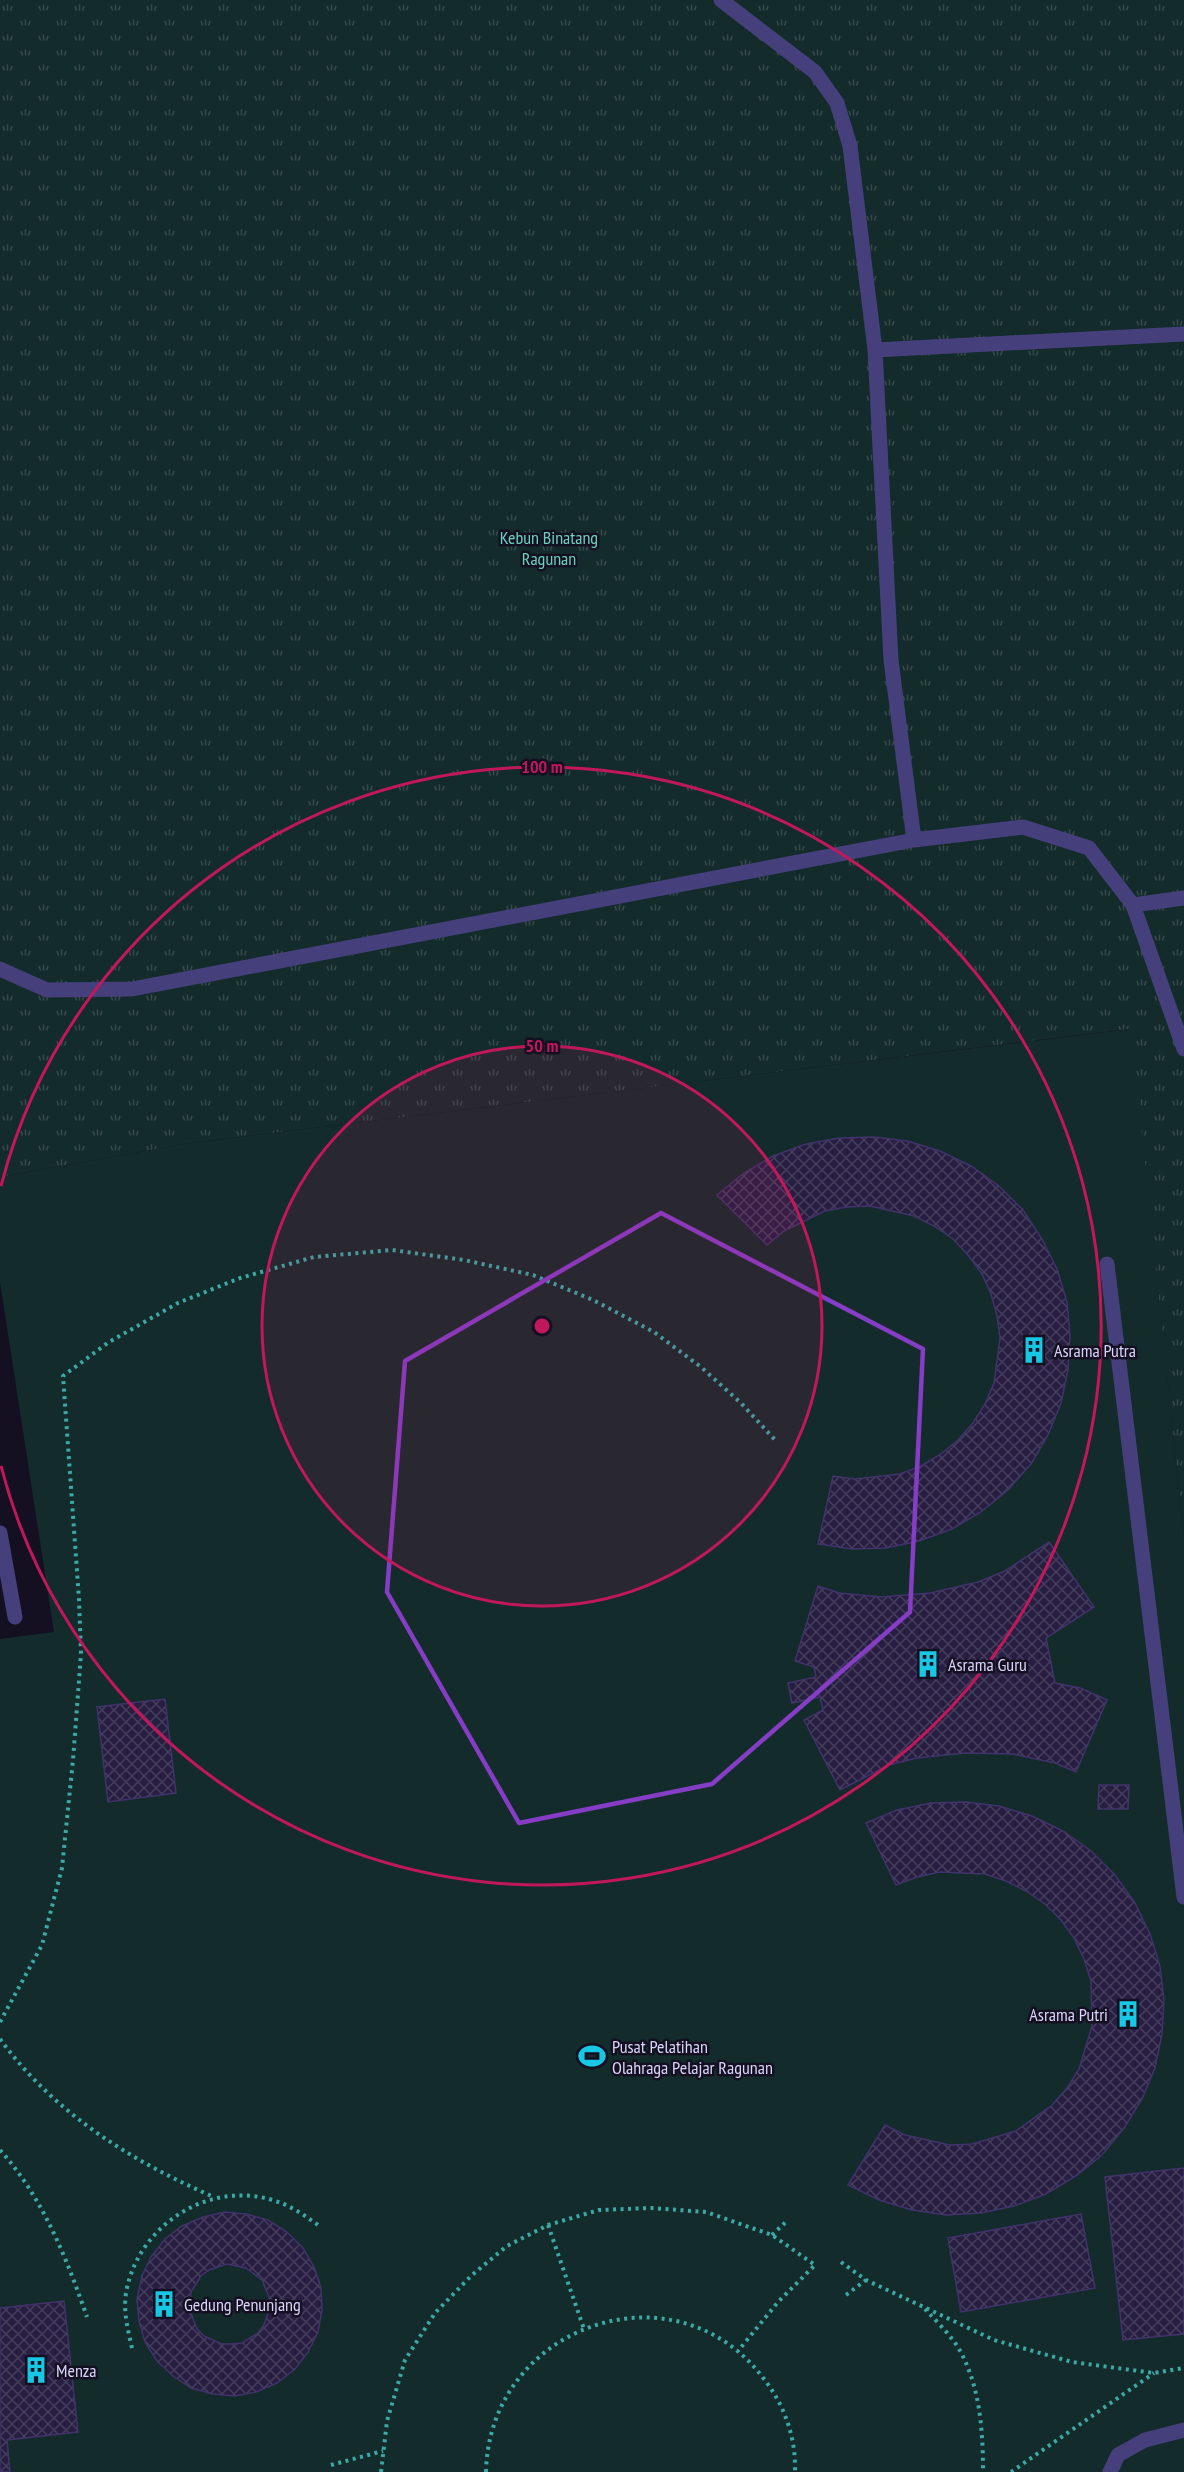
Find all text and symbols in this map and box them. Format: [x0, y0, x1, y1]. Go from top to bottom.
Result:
park label: Kebun Binatang Ragunan [500, 526, 598, 570]
text: 100 m [521, 755, 563, 778]
text: 50 m [526, 1034, 558, 1057]
centre of rings [532, 1316, 552, 1336]
building icon: Asrama Putra [1019, 1335, 1049, 1365]
place label: Asrama Putra [1054, 1339, 1136, 1362]
building icon: Asrama Guru [913, 1649, 943, 1679]
place label: Asrama Guru [948, 1653, 1027, 1676]
building icon: Asrama Putri [1113, 1999, 1143, 2029]
place label: Asrama Putri [1029, 2003, 1108, 2026]
place label: Pusat Pelatihan Olahraga Pelajar Ragunan [612, 2035, 773, 2079]
sports icon: Pusat Pelatihan Olahraga Pelajar Ragunan [577, 2041, 607, 2071]
building icon: Gedung Penunjang [149, 2289, 179, 2319]
place label: Gedung Penunjang [184, 2293, 301, 2316]
building icon: Menza [21, 2355, 51, 2385]
place label: Menza [56, 2359, 96, 2382]

